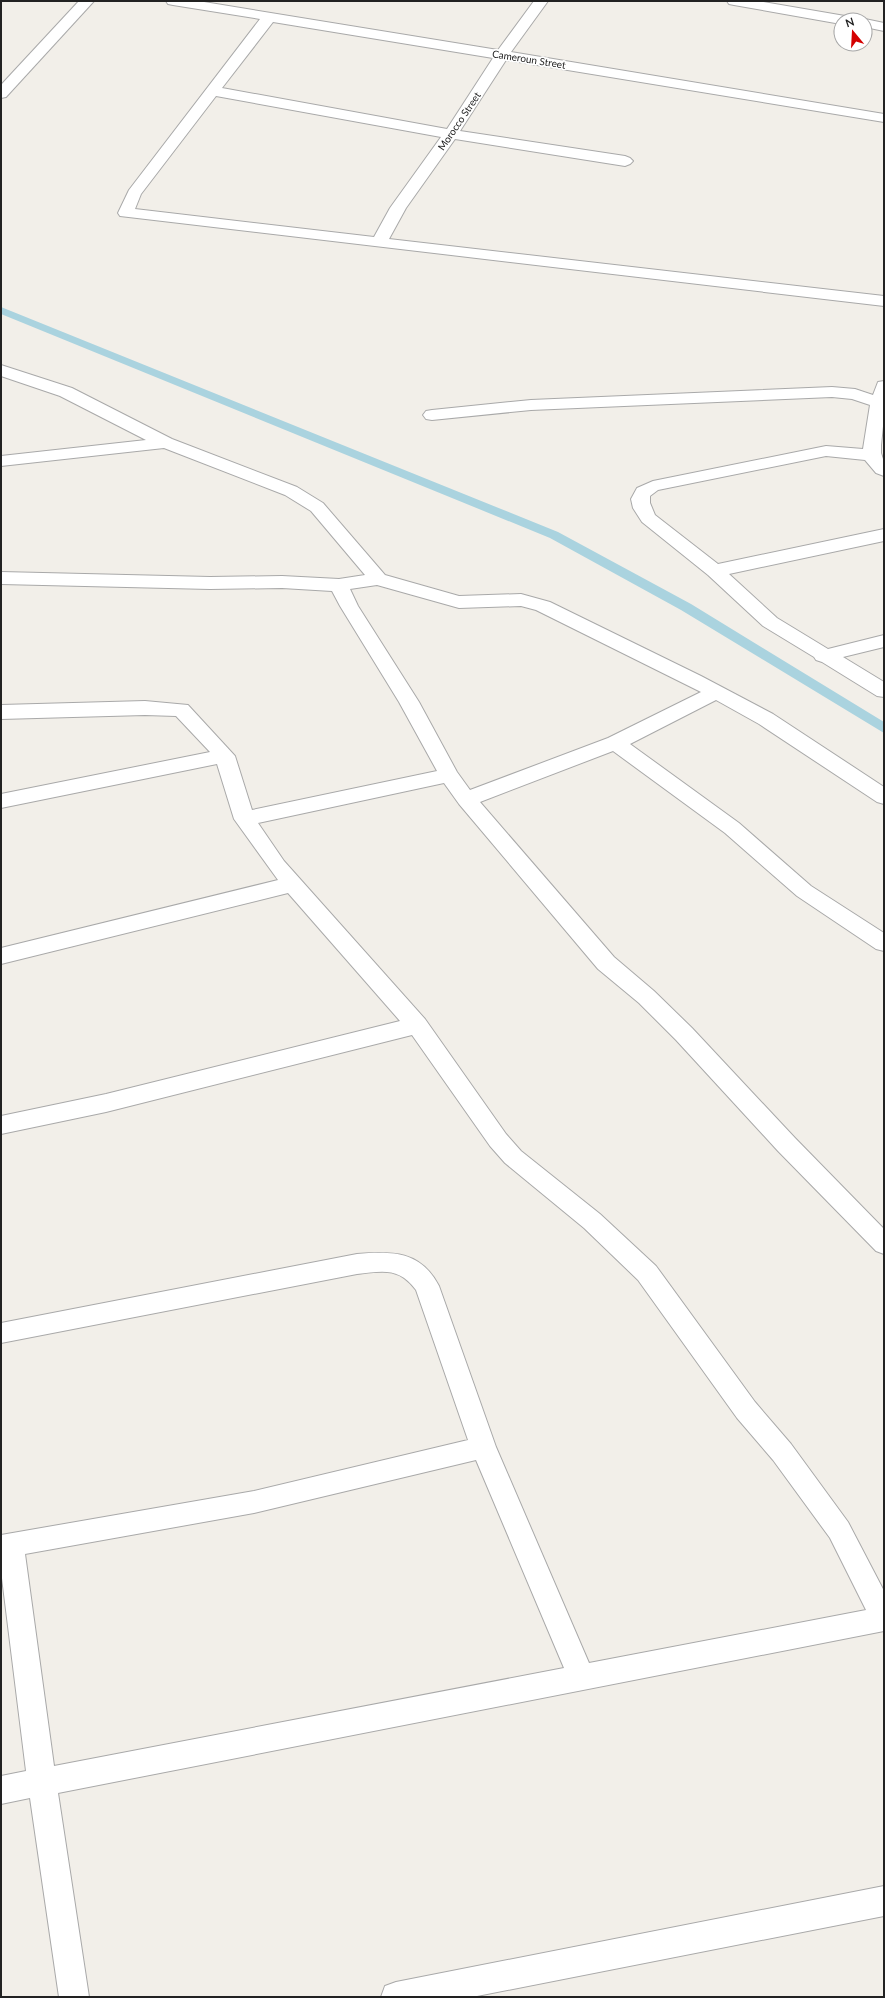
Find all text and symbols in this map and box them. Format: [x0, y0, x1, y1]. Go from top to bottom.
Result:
north arrow [833, 12, 873, 52]
text: N [844, 15, 856, 30]
street label: Cameroun Street [491, 47, 567, 71]
street label: Morocco Street [435, 89, 483, 152]

